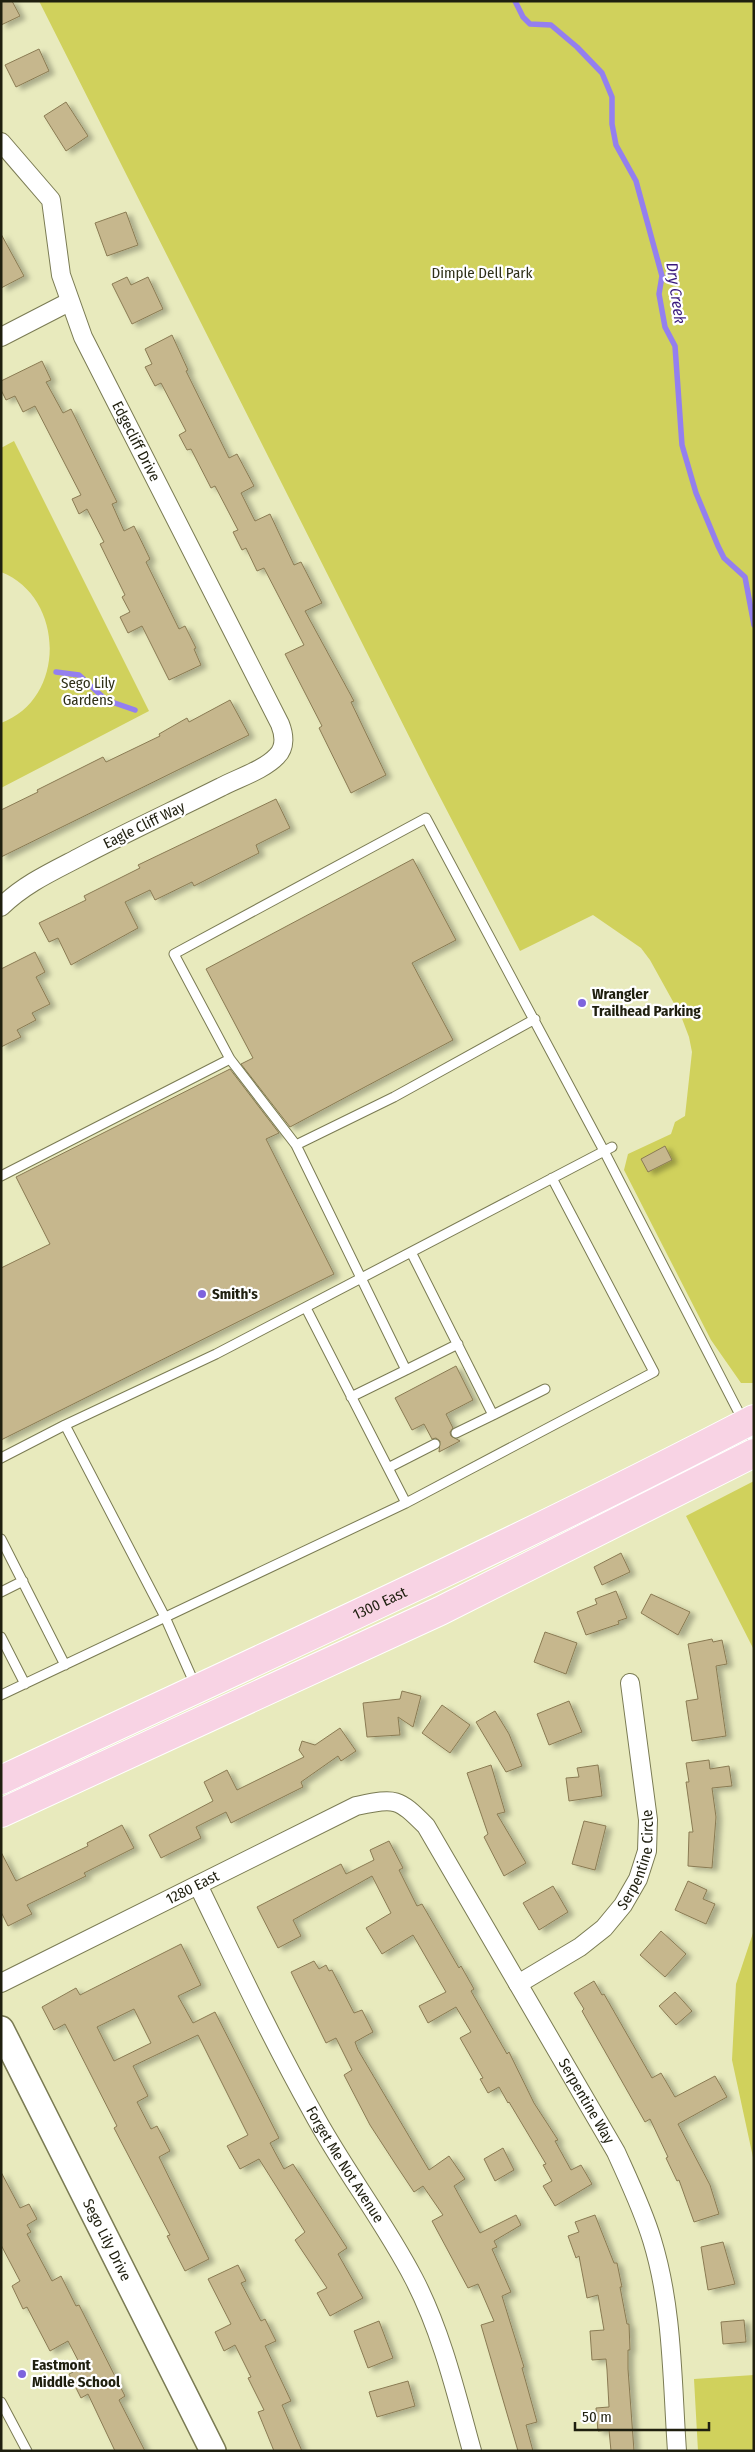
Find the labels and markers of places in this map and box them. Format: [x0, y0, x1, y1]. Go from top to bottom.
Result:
place label: Wrangler Trailhead Parking [592, 985, 701, 1020]
marker: Wrangler Trailhead Parking [576, 997, 588, 1009]
place label: Smith's [212, 1285, 258, 1303]
marker: Smith's [196, 1288, 208, 1300]
place label: Eastmont Middle School [32, 2356, 121, 2391]
marker: Eastmont Middle School [16, 2368, 28, 2380]

